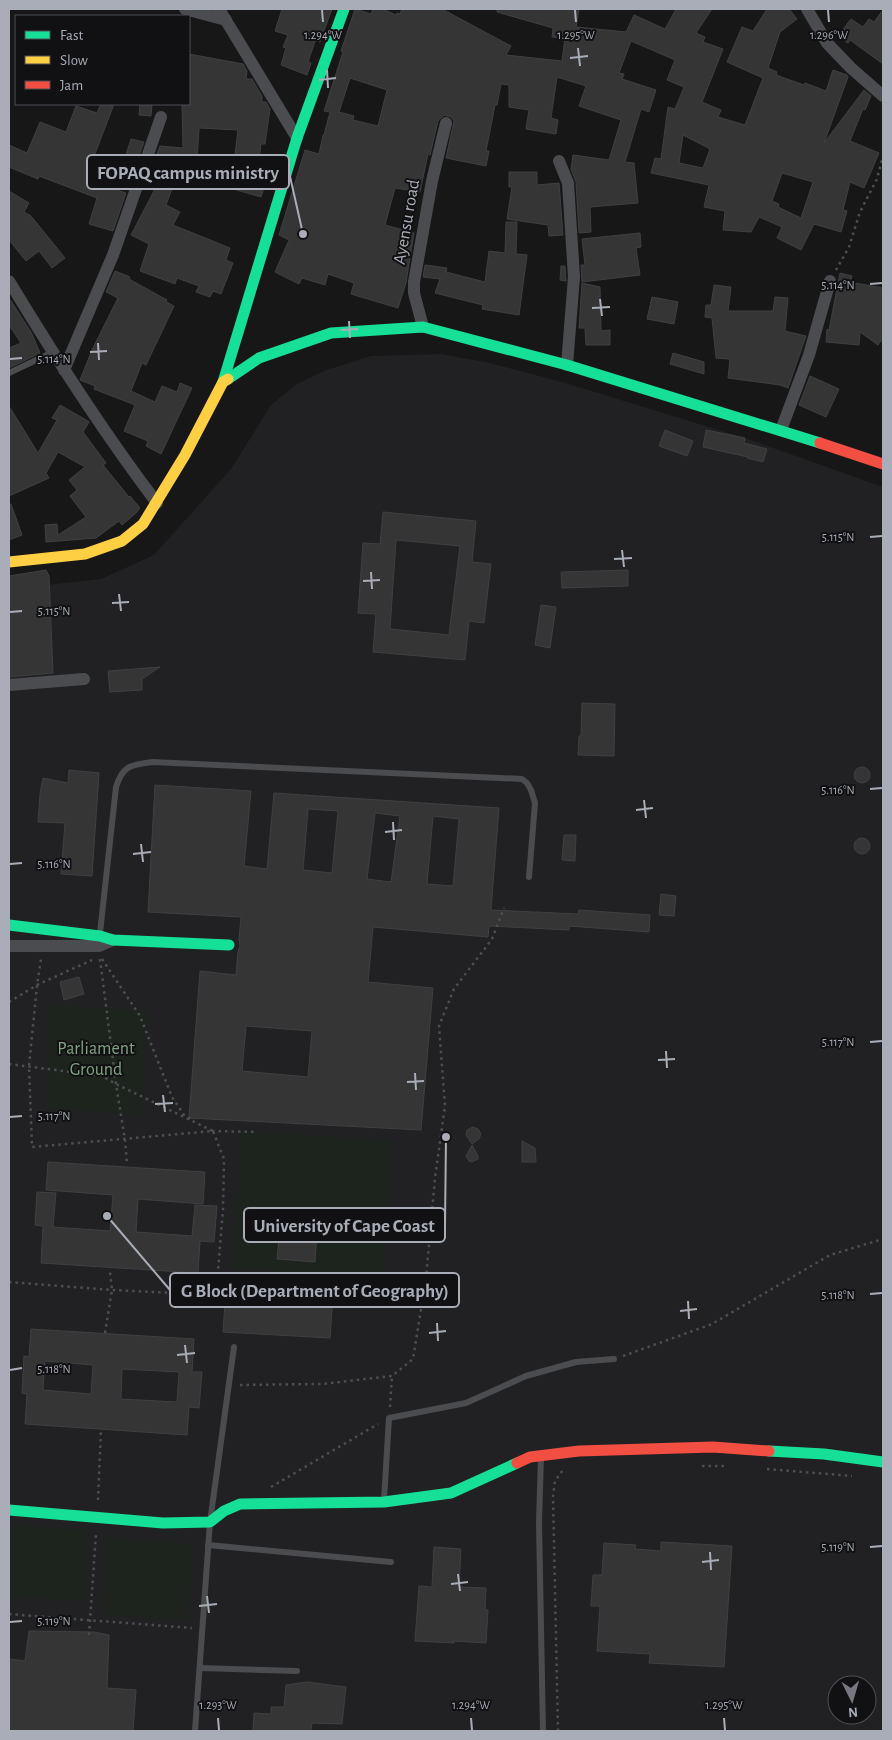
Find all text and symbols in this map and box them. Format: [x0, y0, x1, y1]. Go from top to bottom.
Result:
legend [15, 15, 190, 105]
text: Fast [60, 28, 84, 43]
text: 1.294°W [304, 29, 342, 41]
text: 1.295°W [557, 29, 595, 41]
text: 1.296°W [810, 29, 848, 41]
text: Slow [60, 53, 88, 68]
text: Jam [60, 78, 83, 93]
callout: FOPAQ campus ministry [87, 155, 289, 189]
text: FOPAQ campus ministry [97, 164, 280, 183]
street label: Ayensu road [391, 178, 423, 266]
text: 5.114°N [821, 279, 855, 291]
text: 5.114°N [37, 353, 71, 365]
text: 5.115°N [822, 531, 854, 543]
text: 5.115°N [38, 605, 70, 617]
text: 5.116°N [821, 784, 855, 796]
text: 5.116°N [37, 858, 71, 870]
text: 5.117°N [822, 1036, 854, 1048]
park label: Parliament Ground [57, 1040, 135, 1079]
text: 5.117°N [38, 1110, 70, 1122]
callout: University of Cape Coast [244, 1208, 445, 1242]
text: University of Cape Coast [253, 1217, 435, 1236]
callout: G Block (Department of Geography) [170, 1273, 459, 1307]
text: G Block (Department of Geography) [181, 1282, 449, 1301]
text: 5.118°N [821, 1289, 855, 1301]
text: 5.118°N [37, 1363, 71, 1375]
text: 5.119°N [821, 1541, 855, 1553]
text: 5.119°N [37, 1615, 71, 1627]
north arrow [827, 1675, 877, 1725]
text: 1.293°W [199, 1699, 237, 1711]
text: 1.294°W [452, 1699, 490, 1711]
text: 1.295°W [705, 1699, 743, 1711]
text: N [848, 1705, 859, 1719]

